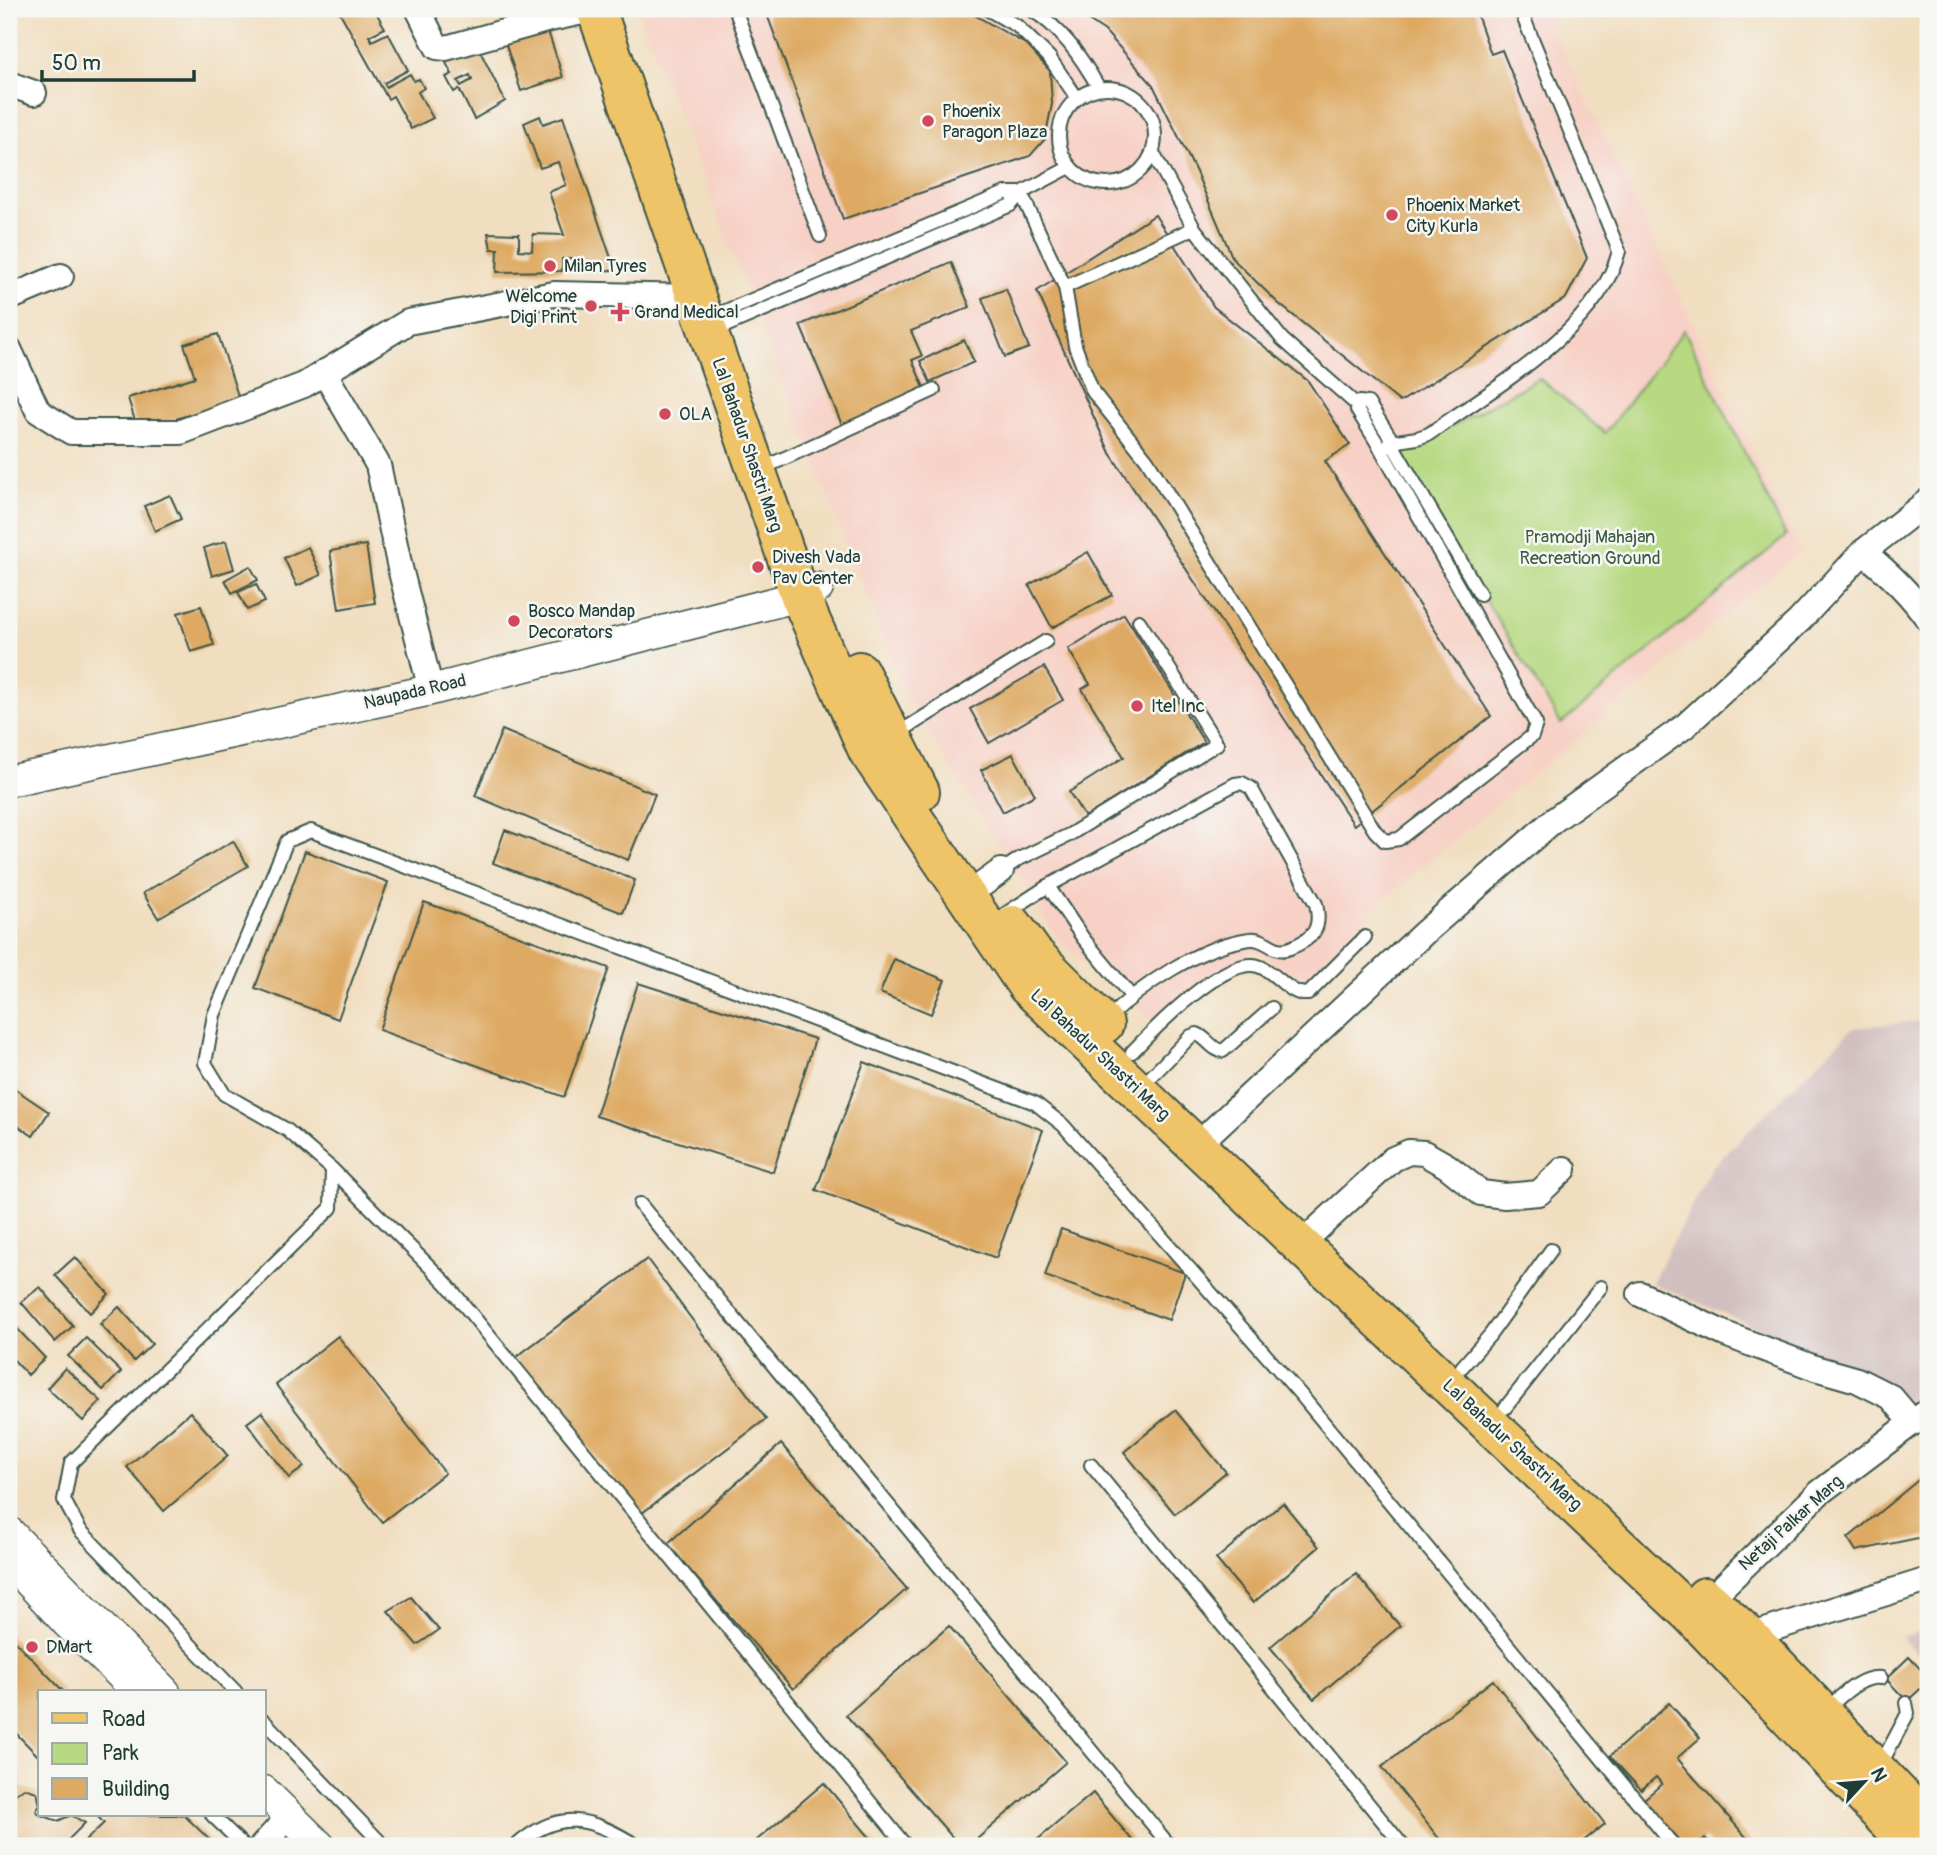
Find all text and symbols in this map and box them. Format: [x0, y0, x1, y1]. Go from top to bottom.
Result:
scale bar [42, 38, 194, 82]
text: 50 m [52, 50, 101, 77]
place label: Phoenix Paragon Plaza [942, 100, 1047, 144]
marker: Phoenix Paragon Plaza [920, 113, 936, 129]
place label: Phoenix Market City Kurla [1406, 194, 1521, 238]
marker: Phoenix Market City Kurla [1384, 207, 1400, 223]
place label: Milan Tyres [564, 255, 647, 278]
marker: Milan Tyres [542, 258, 558, 274]
place label: Welcome Digi Print [505, 285, 578, 329]
marker: Welcome Digi Print [583, 298, 599, 314]
place label: Grand Medical [634, 301, 739, 324]
marker: Grand Medical [612, 304, 628, 320]
street label: Lal Bahadur Shastri Marg [706, 355, 788, 535]
place label: OLA [679, 403, 713, 426]
marker: OLA [657, 406, 673, 422]
park label: Pramodji Mahajan Recreation Ground [1520, 526, 1660, 570]
place label: Divesh Vada Pav Center [772, 546, 861, 590]
marker: Divesh Vada Pav Center [750, 559, 766, 575]
place label: Bosco Mandap Decorators [528, 600, 635, 644]
marker: Bosco Mandap Decorators [506, 613, 522, 629]
street label: Naupada Road [362, 669, 468, 715]
place label: Itel Inc [1151, 695, 1205, 718]
marker: Itel Inc [1129, 698, 1145, 714]
street label: Lal Bahadur Shastri Marg [1025, 984, 1175, 1126]
street label: Lal Bahadur Shastri Marg [1437, 1374, 1587, 1516]
street label: Netaji Palkar Marg [1734, 1470, 1848, 1576]
place label: DMart [46, 1636, 93, 1659]
marker: DMart [24, 1639, 40, 1655]
legend [38, 1690, 266, 1816]
text: Road [102, 1706, 146, 1733]
text: Park [102, 1740, 139, 1767]
north arrow [1828, 1746, 1898, 1816]
text: N [1865, 1764, 1892, 1786]
text: Building [102, 1776, 169, 1803]

